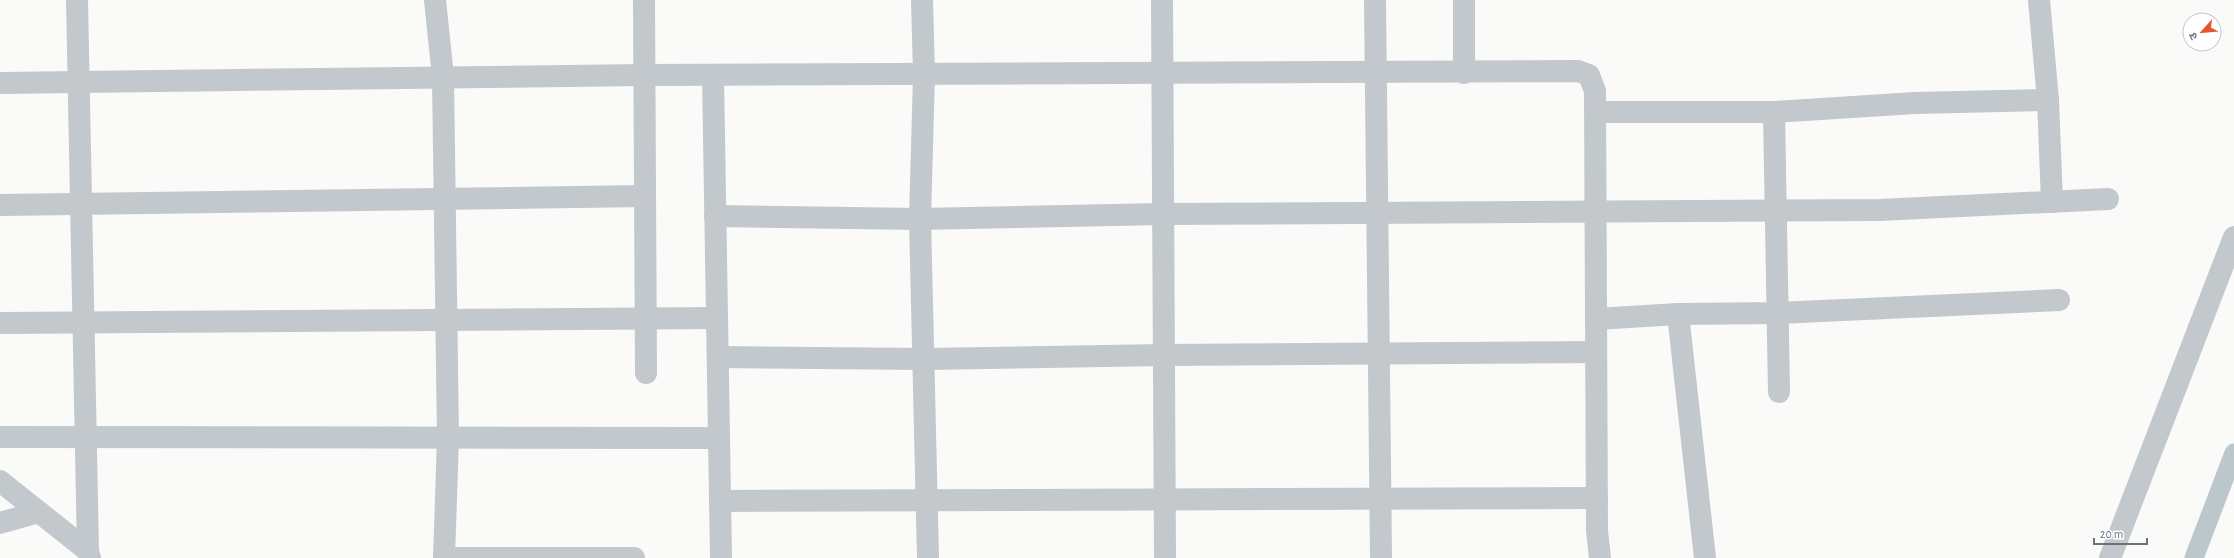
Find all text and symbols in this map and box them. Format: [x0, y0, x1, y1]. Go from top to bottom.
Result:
north arrow [2182, 12, 2222, 52]
text: उ [2187, 30, 2200, 42]
scale bar [2094, 520, 2147, 546]
text: 20 m [2100, 528, 2123, 540]

